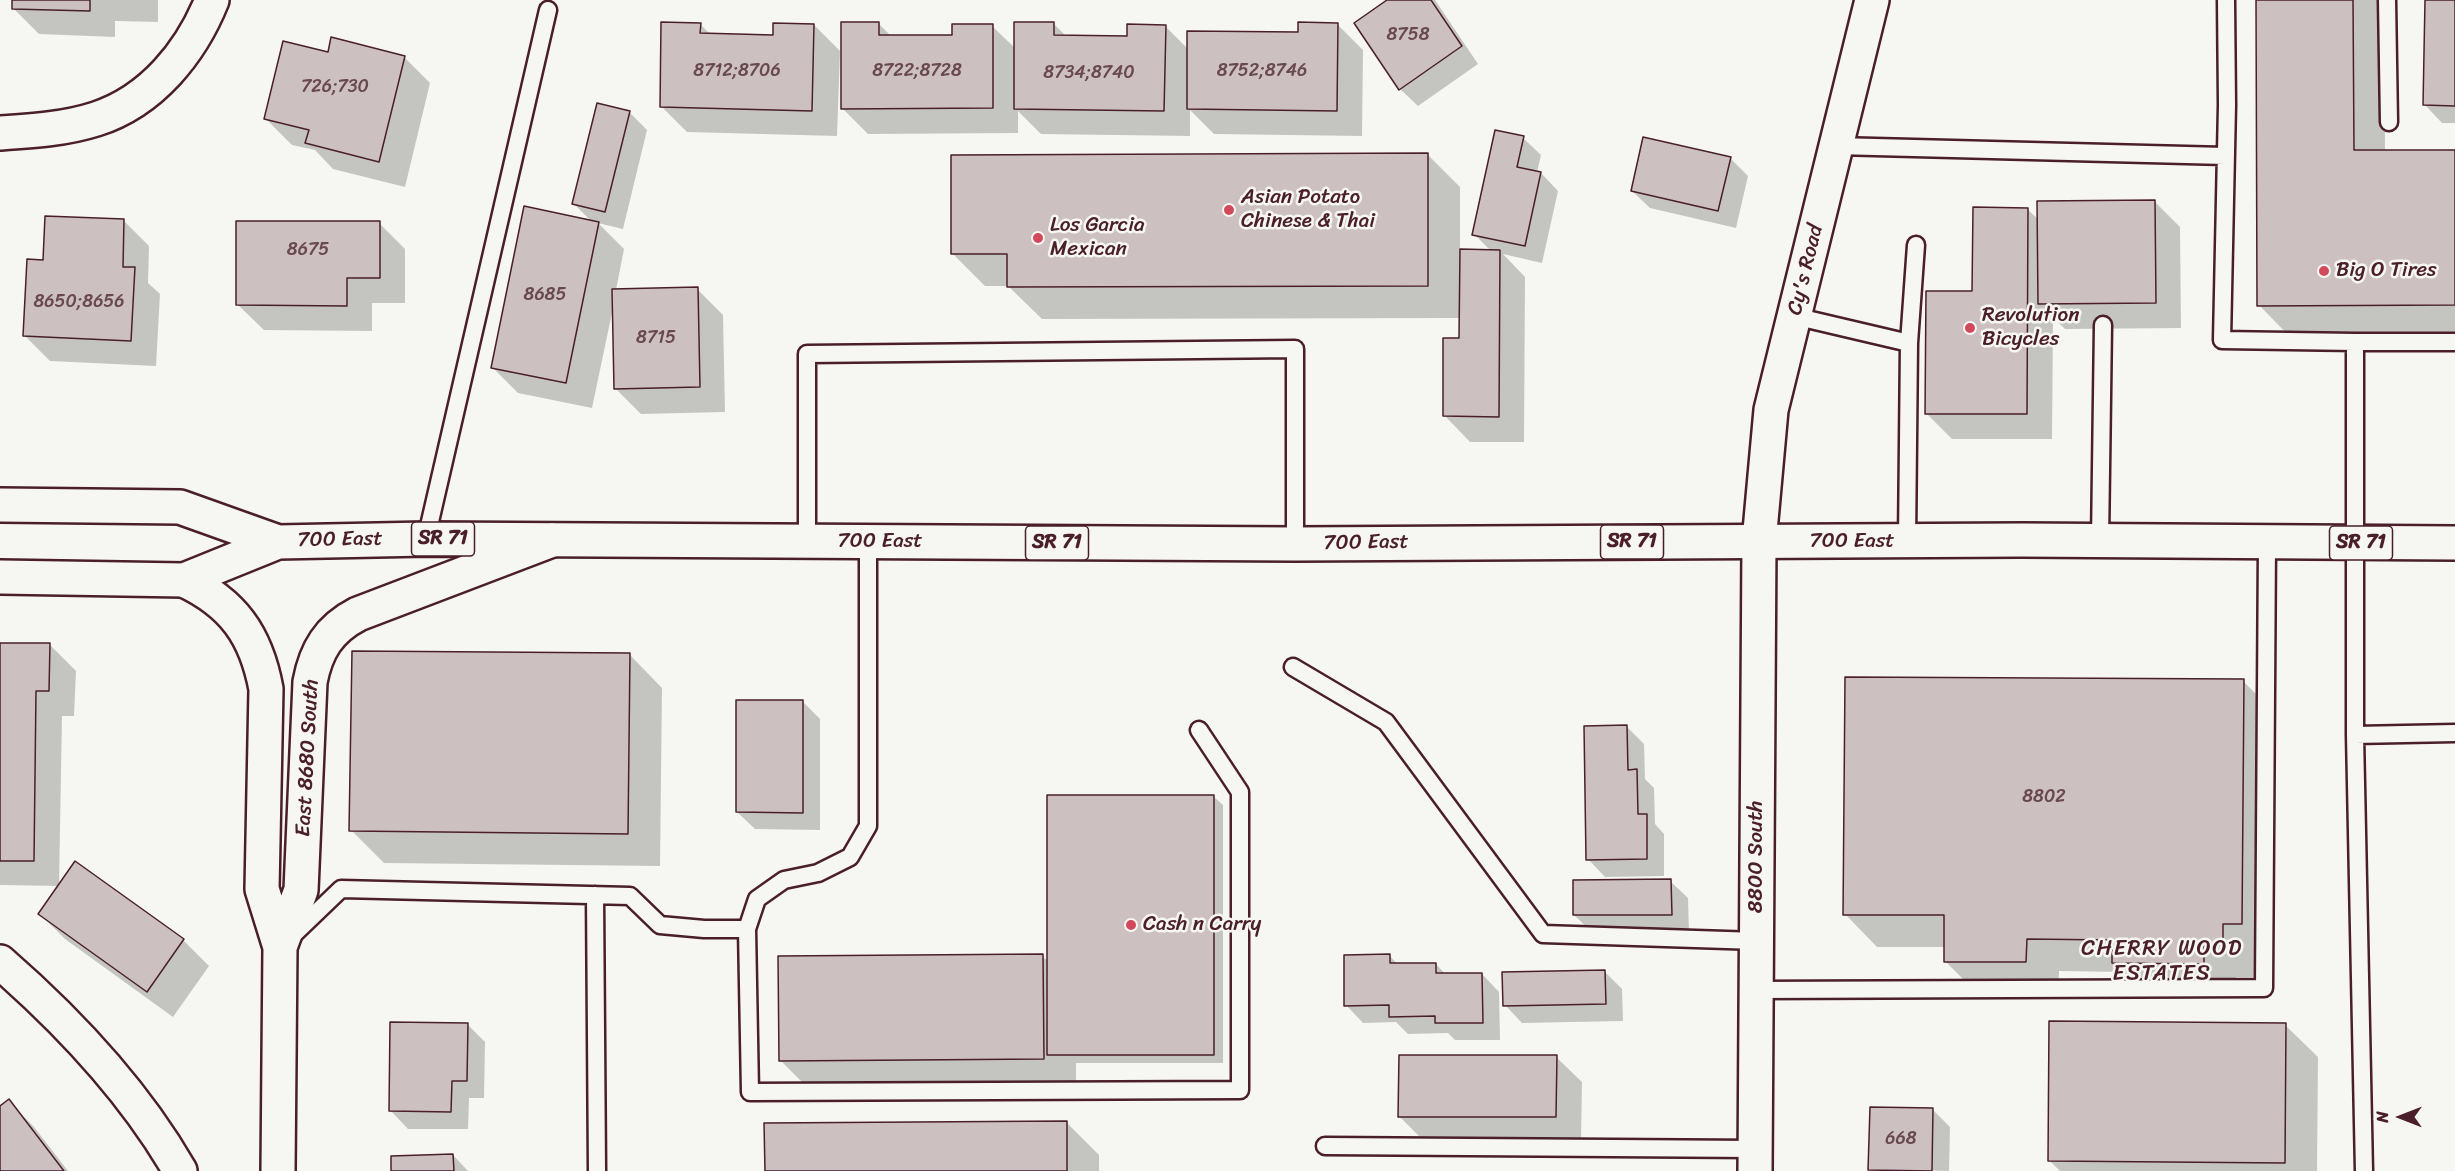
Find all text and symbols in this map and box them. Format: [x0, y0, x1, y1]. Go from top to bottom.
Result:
house number: 8758 [1387, 24, 1429, 46]
house number: 8712;8706 [693, 60, 781, 82]
house number: 8722;8728 [872, 60, 962, 82]
house number: 8752;8746 [1217, 60, 1307, 82]
house number: 8734;8740 [1043, 62, 1135, 84]
house number: 726;730 [301, 76, 369, 98]
place label: Asian Potato Chinese & Thai [1241, 185, 1375, 235]
marker: Asian Potato Chinese & Thai [1222, 203, 1236, 217]
place label: Los Garcia Mexican [1050, 213, 1145, 263]
street label: Cy's Road [1783, 222, 1829, 318]
marker: Los Garcia Mexican [1031, 231, 1045, 245]
house number: 8675 [287, 239, 329, 261]
place label: Big O Tires [2336, 258, 2437, 284]
marker: Big O Tires [2317, 264, 2331, 278]
house number: 8685 [524, 284, 566, 306]
house number: 8650;8656 [33, 291, 125, 313]
place label: Revolution Bicycles [1982, 303, 2079, 353]
marker: Revolution Bicycles [1963, 321, 1977, 335]
house number: 8715 [636, 327, 676, 349]
road number: SR 71 [412, 522, 474, 556]
road number: SR 71 [1600, 525, 1664, 559]
road number: SR 71 [1026, 526, 1088, 560]
road number: SR 71 [2330, 526, 2392, 560]
street label: 700 East [297, 527, 383, 553]
street label: 700 East [837, 529, 923, 555]
street label: 700 East [1809, 529, 1895, 555]
street label: 700 East [1323, 530, 1409, 556]
street label: East 8680 South [291, 679, 325, 837]
house number: 8802 [2022, 786, 2066, 808]
street label: 8800 South [1744, 801, 1770, 913]
place label: Cash n Carry [1143, 912, 1261, 938]
marker: Cash n Carry [1124, 918, 1138, 932]
district label: CHERRY WOOD ESTATES [2081, 936, 2243, 987]
north arrow [2371, 1087, 2431, 1147]
text: N [2368, 1111, 2397, 1123]
house number: 668 [1885, 1128, 1917, 1150]

